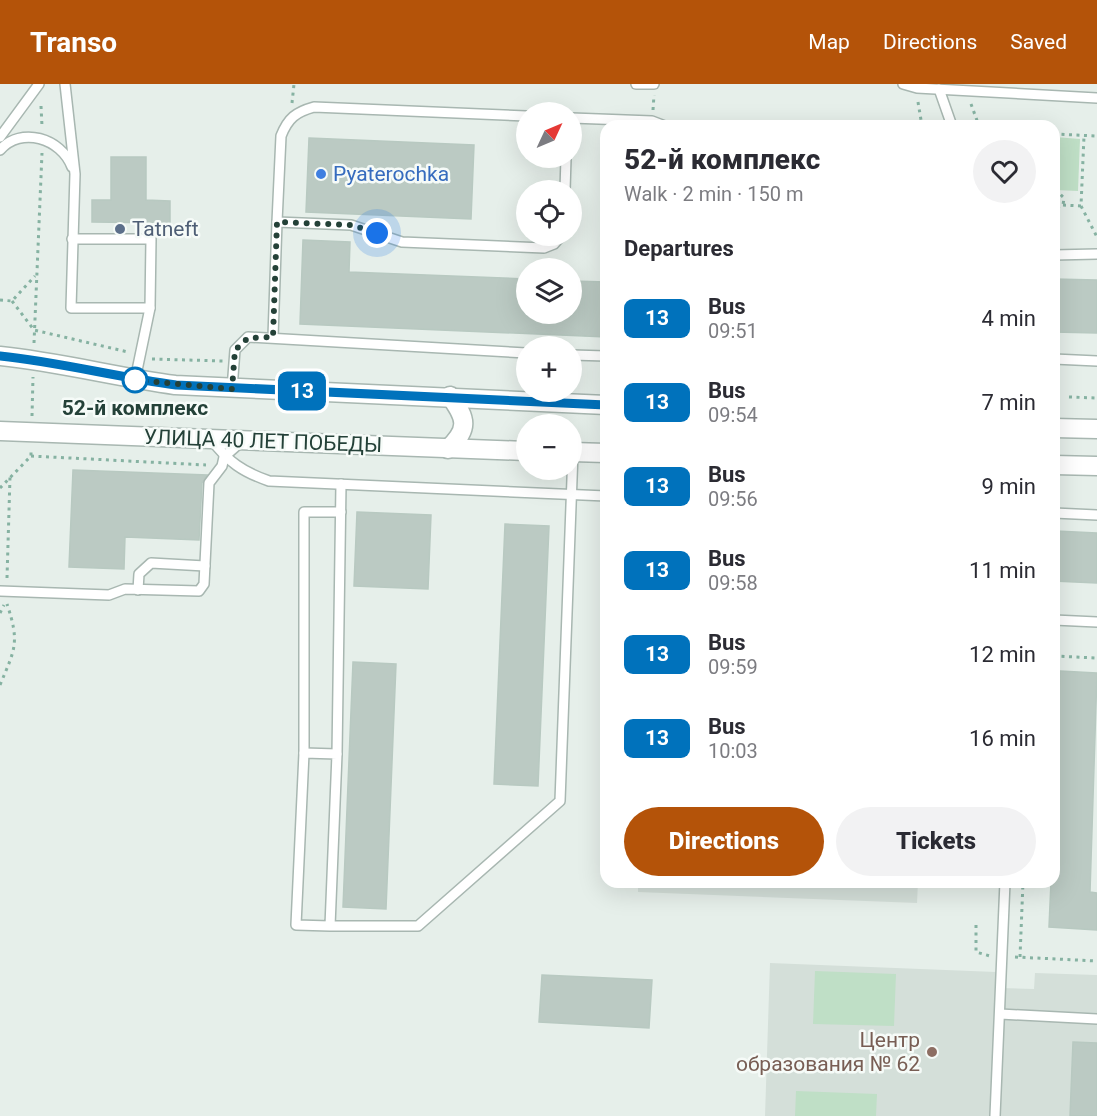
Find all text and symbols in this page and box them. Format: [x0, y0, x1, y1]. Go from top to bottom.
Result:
text: Transo [30, 26, 117, 59]
text: Map [808, 30, 850, 54]
text: Directions [883, 30, 977, 54]
text: Saved [1010, 30, 1067, 54]
north arrow [516, 102, 582, 168]
map controls [516, 102, 582, 480]
button: heart [973, 140, 1036, 203]
text: 52-й комплекс [624, 143, 820, 176]
place label: Pyaterochka [333, 162, 449, 186]
marker: Pyaterochka [314, 167, 328, 181]
button: locate [516, 180, 582, 246]
text: Walk · 2 min · 150 m [624, 182, 803, 206]
place label: Tatneft [132, 217, 199, 241]
your location [362, 218, 392, 248]
marker: Tatneft [113, 222, 127, 236]
text: Departures [624, 236, 734, 261]
button: layers [516, 258, 582, 324]
text: Bus [708, 294, 746, 319]
text: 13 [645, 306, 669, 330]
text: 4 min [981, 306, 1036, 331]
text: 09:51 [708, 319, 758, 343]
button: + [516, 336, 582, 402]
marker: 52-й комплекс [122, 367, 148, 393]
line badge: 13 [275, 372, 329, 410]
text: Bus [708, 378, 746, 403]
text: 13 [290, 379, 314, 403]
text: 13 [645, 390, 669, 414]
text: 7 min [981, 390, 1036, 415]
place label: 52-й комплекс [62, 396, 208, 420]
text: 09:54 [708, 403, 758, 427]
button: − [516, 414, 582, 480]
street label: УЛИЦА 40 ЛЕТ ПОБЕДЫ [143, 425, 383, 457]
text: Bus [708, 462, 746, 487]
text: 13 [645, 474, 669, 498]
text: 9 min [981, 474, 1036, 499]
text: 09:56 [708, 487, 758, 511]
text: Bus [708, 546, 746, 571]
text: 13 [645, 558, 669, 582]
text: 11 min [969, 558, 1036, 583]
text: 09:58 [708, 571, 758, 595]
text: Bus [708, 630, 746, 655]
text: 13 [645, 642, 669, 666]
text: 12 min [969, 642, 1036, 667]
text: 09:59 [708, 655, 758, 679]
text: Bus [708, 714, 746, 739]
text: 13 [645, 726, 669, 750]
text: 16 min [969, 726, 1036, 751]
text: 10:03 [708, 739, 758, 763]
button: Directions [624, 807, 824, 876]
button: Tickets [836, 807, 1036, 876]
place label: Центр образования № 62 [736, 1028, 920, 1076]
marker: Центр образования № 62 [925, 1045, 939, 1059]

